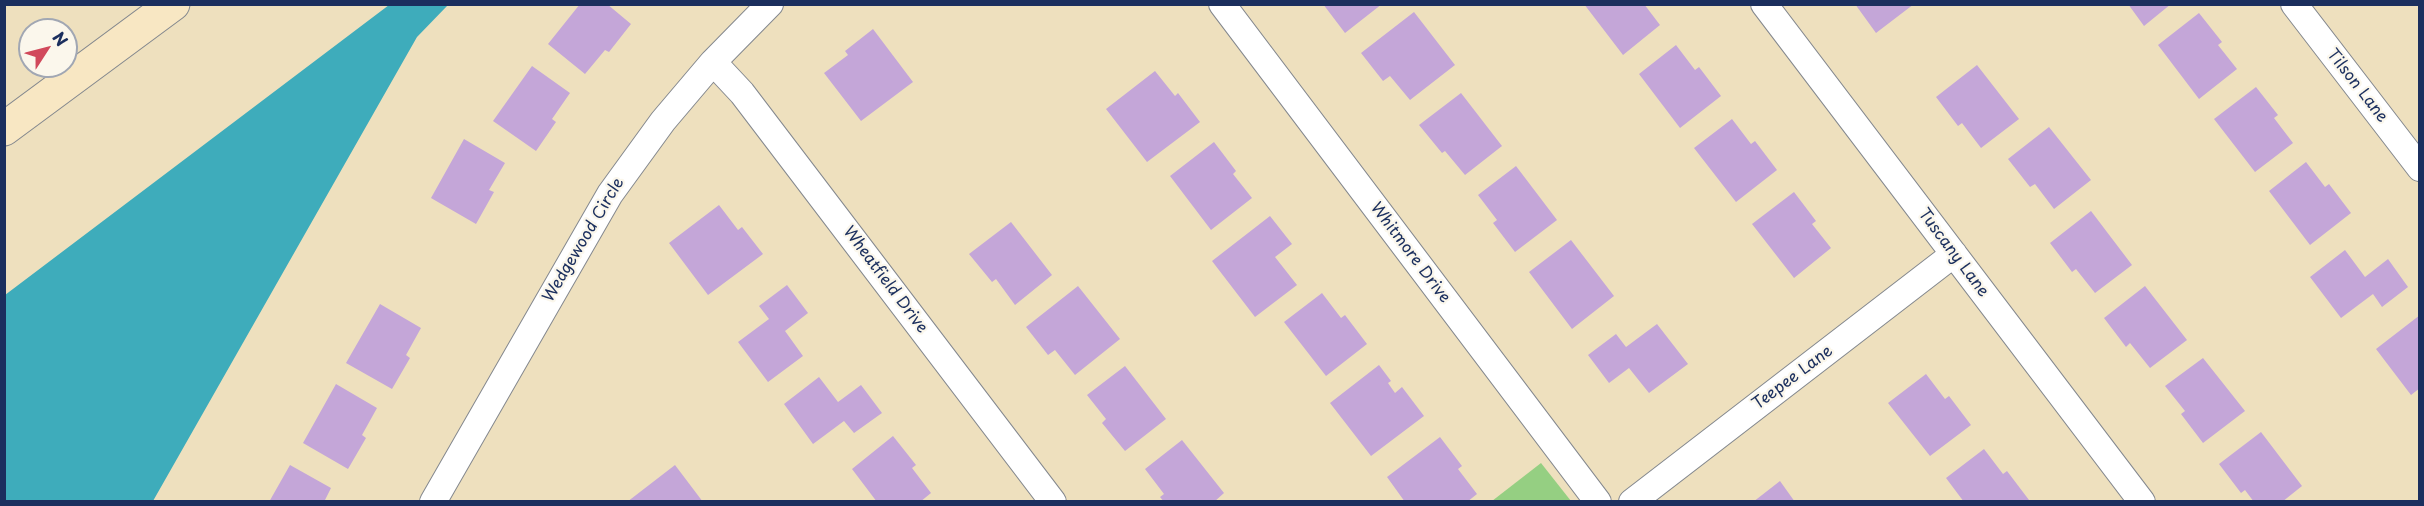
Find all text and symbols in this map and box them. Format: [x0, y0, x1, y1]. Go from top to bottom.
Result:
north arrow [18, 18, 78, 78]
text: N [48, 26, 74, 51]
street label: Tilson Lane [2322, 45, 2392, 127]
street label: Wedgewood Circle [539, 174, 629, 306]
street label: Whitmore Drive [1366, 199, 1454, 307]
street label: Tuscany Lane [1913, 205, 1993, 301]
street label: Wheatfield Drive [839, 223, 931, 337]
street label: Teepee Lane [1749, 342, 1837, 414]

